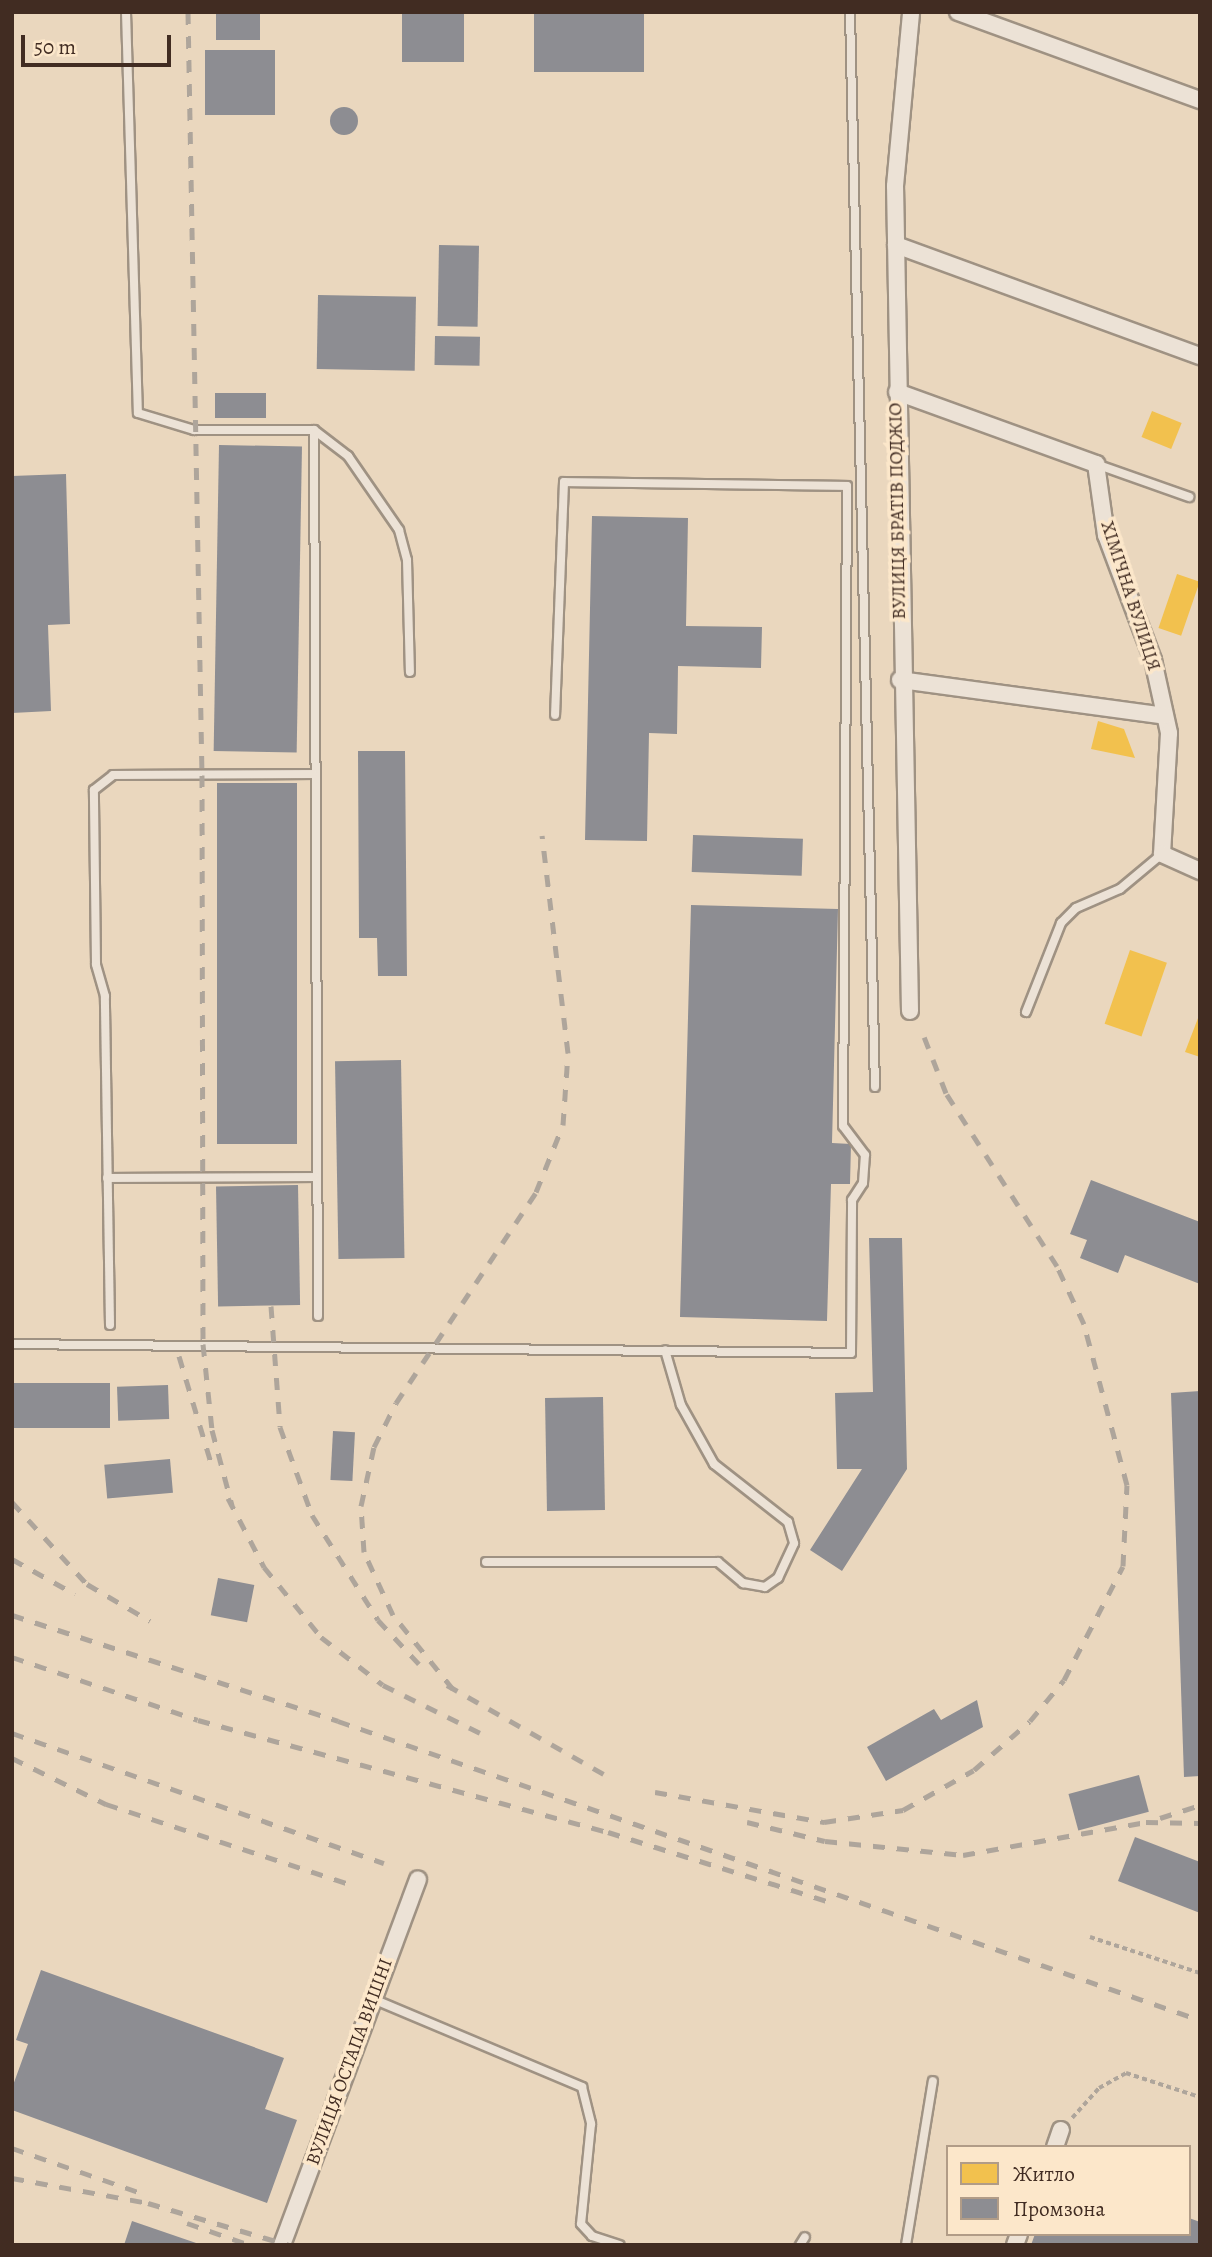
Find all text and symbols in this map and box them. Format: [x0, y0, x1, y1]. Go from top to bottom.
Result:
scale bar [24, 21, 175, 65]
text: 50 m [34, 33, 76, 61]
street label: ВУЛИЦЯ БРАТІВ ПОДЖІО [885, 402, 911, 620]
street label: ХІМІЧНА ВУЛИЦЯ [1095, 518, 1165, 674]
street label: ВУЛИЦЯ ОСТАПА ВИШНІ [302, 1955, 398, 2169]
legend [946, 2145, 1191, 2236]
text: Житло [1013, 2160, 1075, 2188]
text: Промзона [1013, 2195, 1105, 2223]

